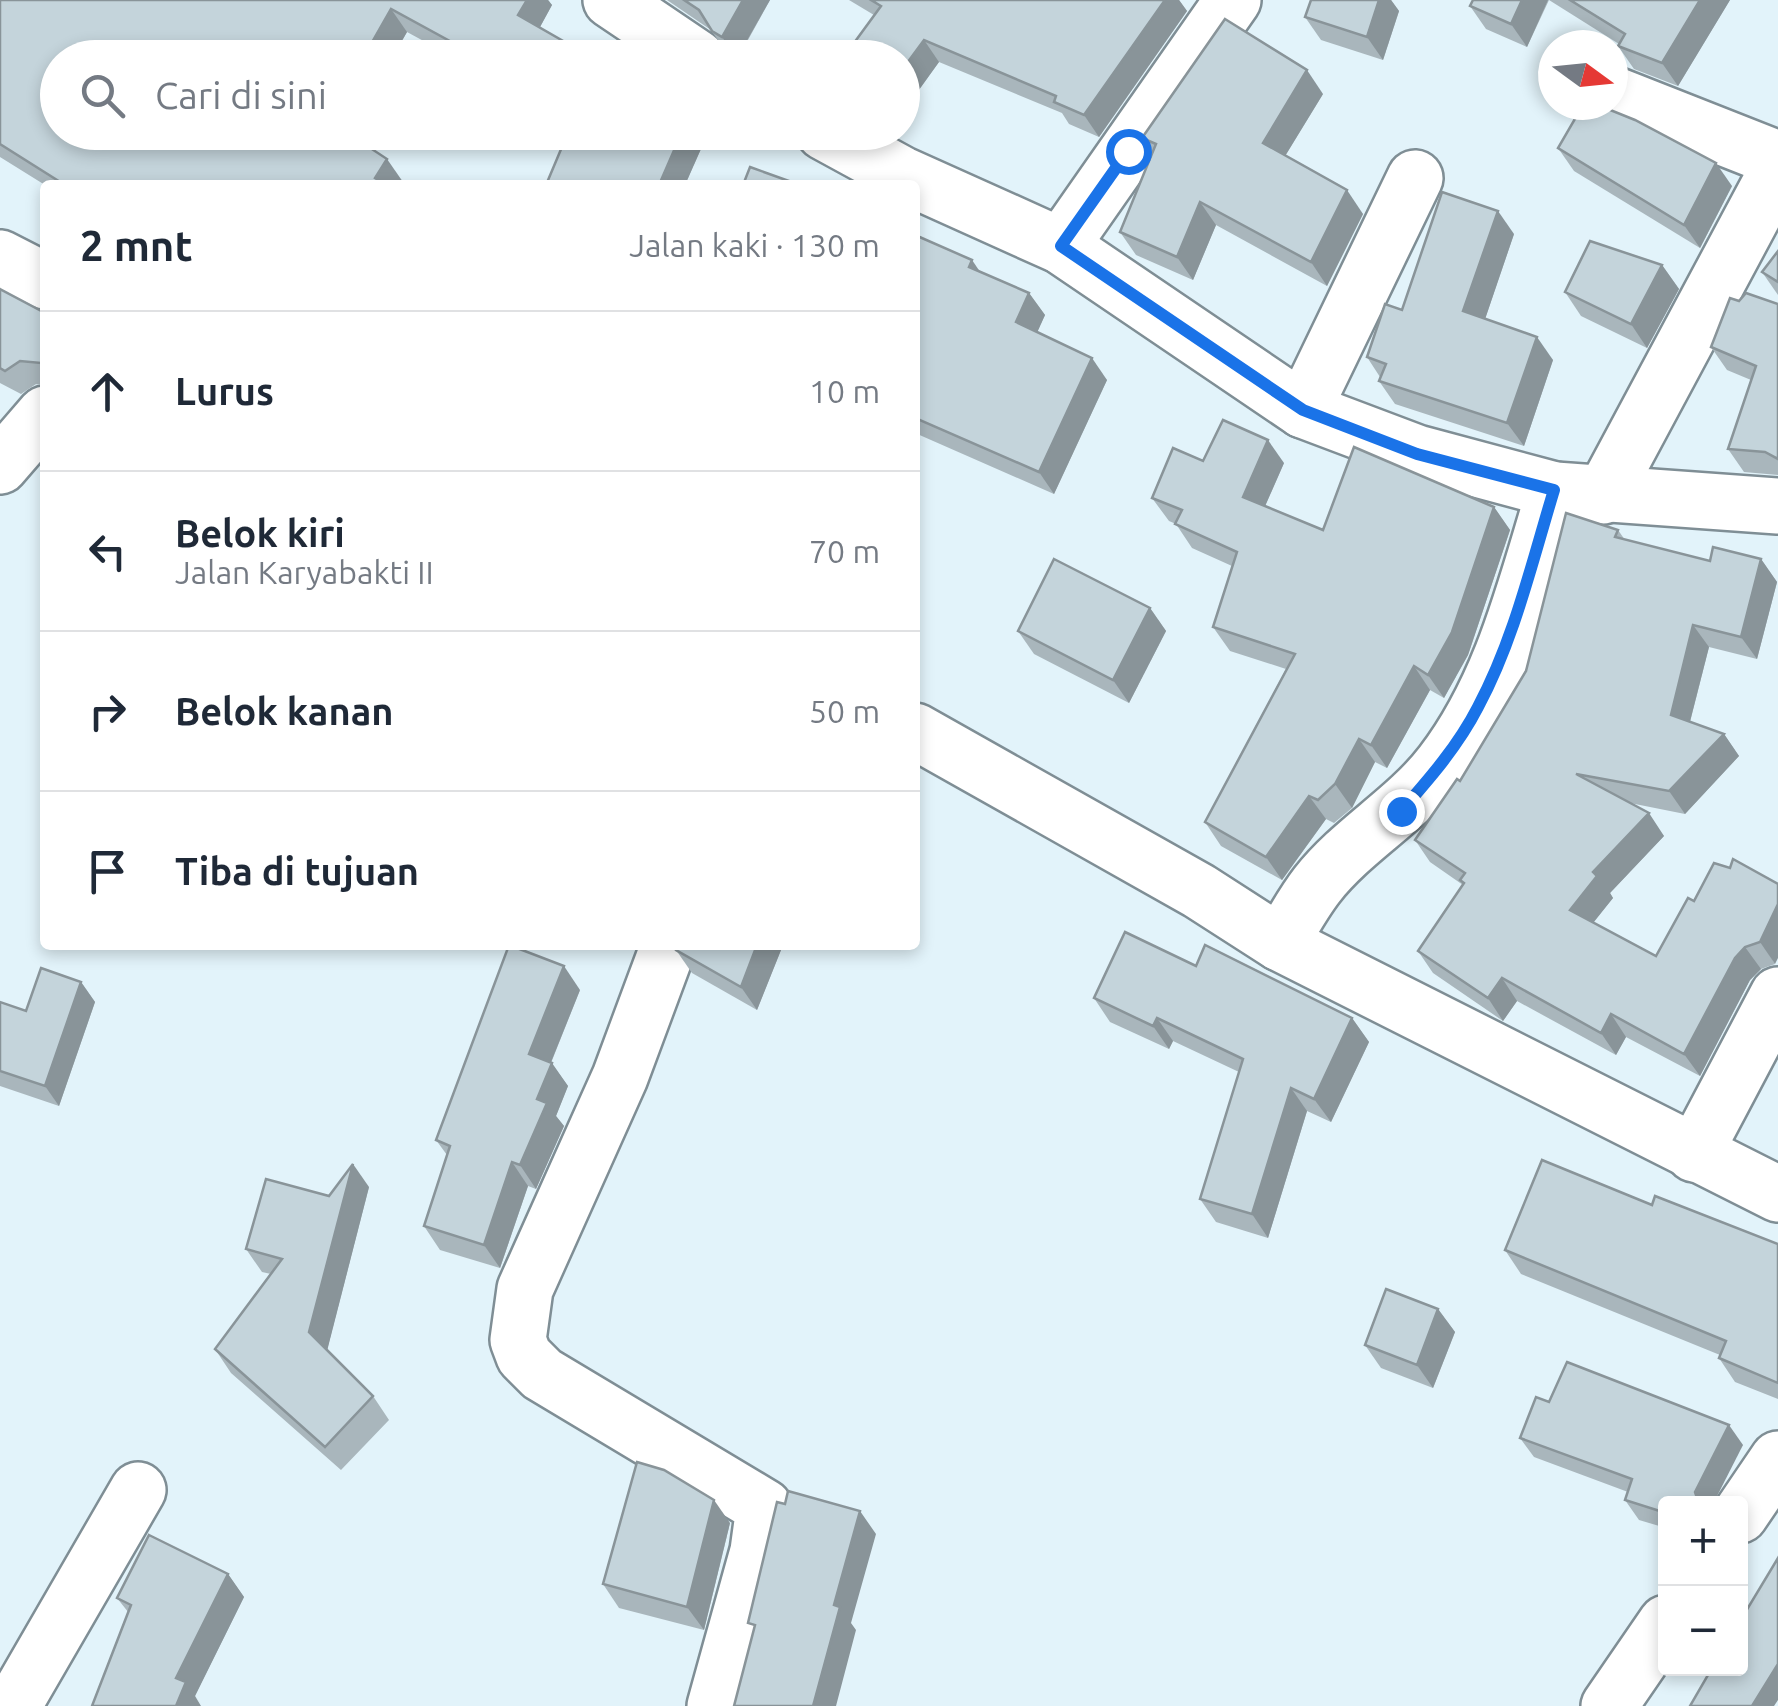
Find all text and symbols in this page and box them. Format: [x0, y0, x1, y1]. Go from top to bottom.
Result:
north arrow [1538, 30, 1628, 120]
search box [40, 40, 920, 150]
icon: search [75, 68, 130, 123]
text: Cari di sini [155, 74, 327, 116]
route start [1106, 129, 1152, 175]
text: 2 mnt [80, 222, 193, 269]
text: Jalan kaki · 130 m [629, 227, 880, 263]
icon: ahead [80, 364, 135, 419]
text: Lurus [175, 370, 274, 412]
text: 10 m [809, 373, 880, 409]
text: Belok kiri [175, 512, 345, 554]
icon: left [80, 524, 135, 579]
text: 70 m [809, 533, 880, 569]
text: Jalan Karyabakti II [175, 554, 434, 590]
icon: right [80, 684, 135, 739]
text: Belok kanan [175, 690, 394, 732]
text: 50 m [809, 693, 880, 729]
route end [1379, 789, 1425, 835]
icon: arrive [80, 844, 135, 899]
text: Tiba di tujuan [175, 850, 419, 892]
map controls [1658, 1496, 1748, 1676]
button: + [1658, 1496, 1748, 1586]
button: − [1658, 1586, 1748, 1676]

